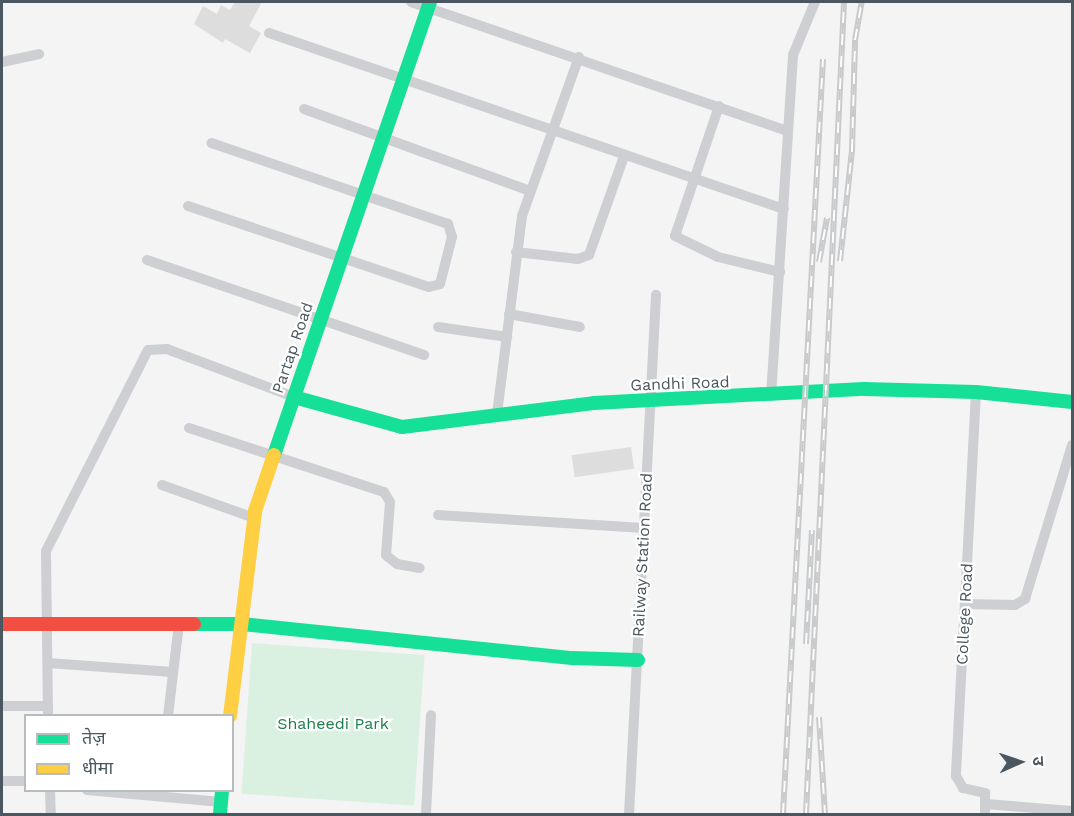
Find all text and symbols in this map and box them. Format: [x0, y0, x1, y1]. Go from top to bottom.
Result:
street label: Partap Road [268, 300, 318, 396]
street label: Gandhi Road [630, 373, 730, 395]
street label: Railway Station Road [629, 472, 657, 638]
street label: College Road [953, 563, 977, 665]
legend [24, 714, 234, 792]
park label: Shaheedi Park [277, 714, 389, 734]
text: तेज़ [82, 727, 106, 748]
north arrow [990, 732, 1050, 792]
text: उ [1029, 756, 1048, 766]
text: धीमा [82, 757, 113, 778]

